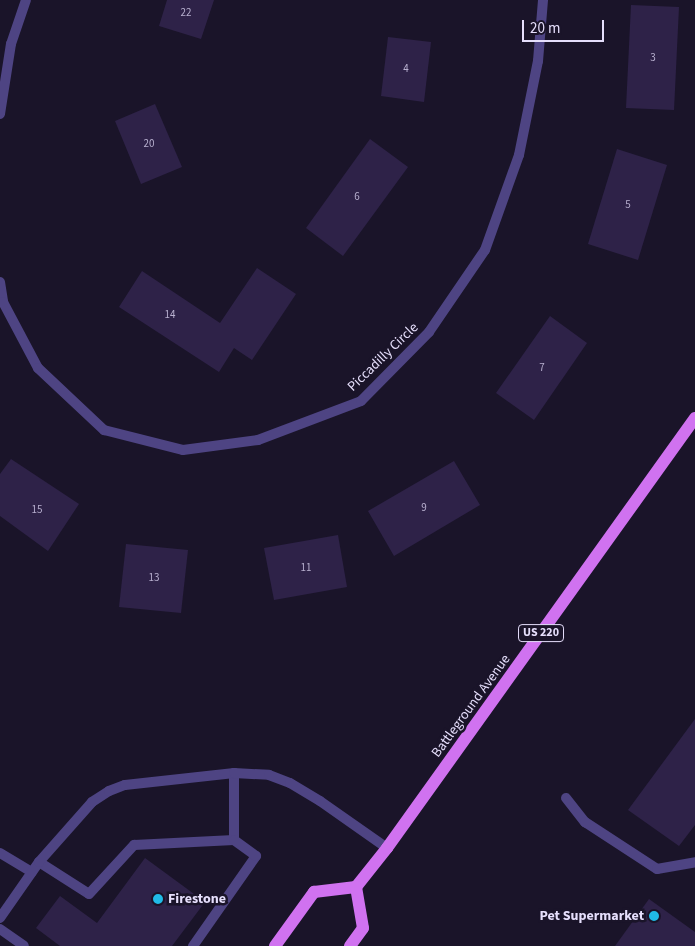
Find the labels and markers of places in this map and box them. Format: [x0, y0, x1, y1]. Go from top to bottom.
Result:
place label: Firestone [168, 891, 226, 907]
marker: Firestone [152, 893, 164, 905]
place label: Pet Supermarket [539, 908, 644, 924]
marker: Pet Supermarket [648, 910, 660, 922]

